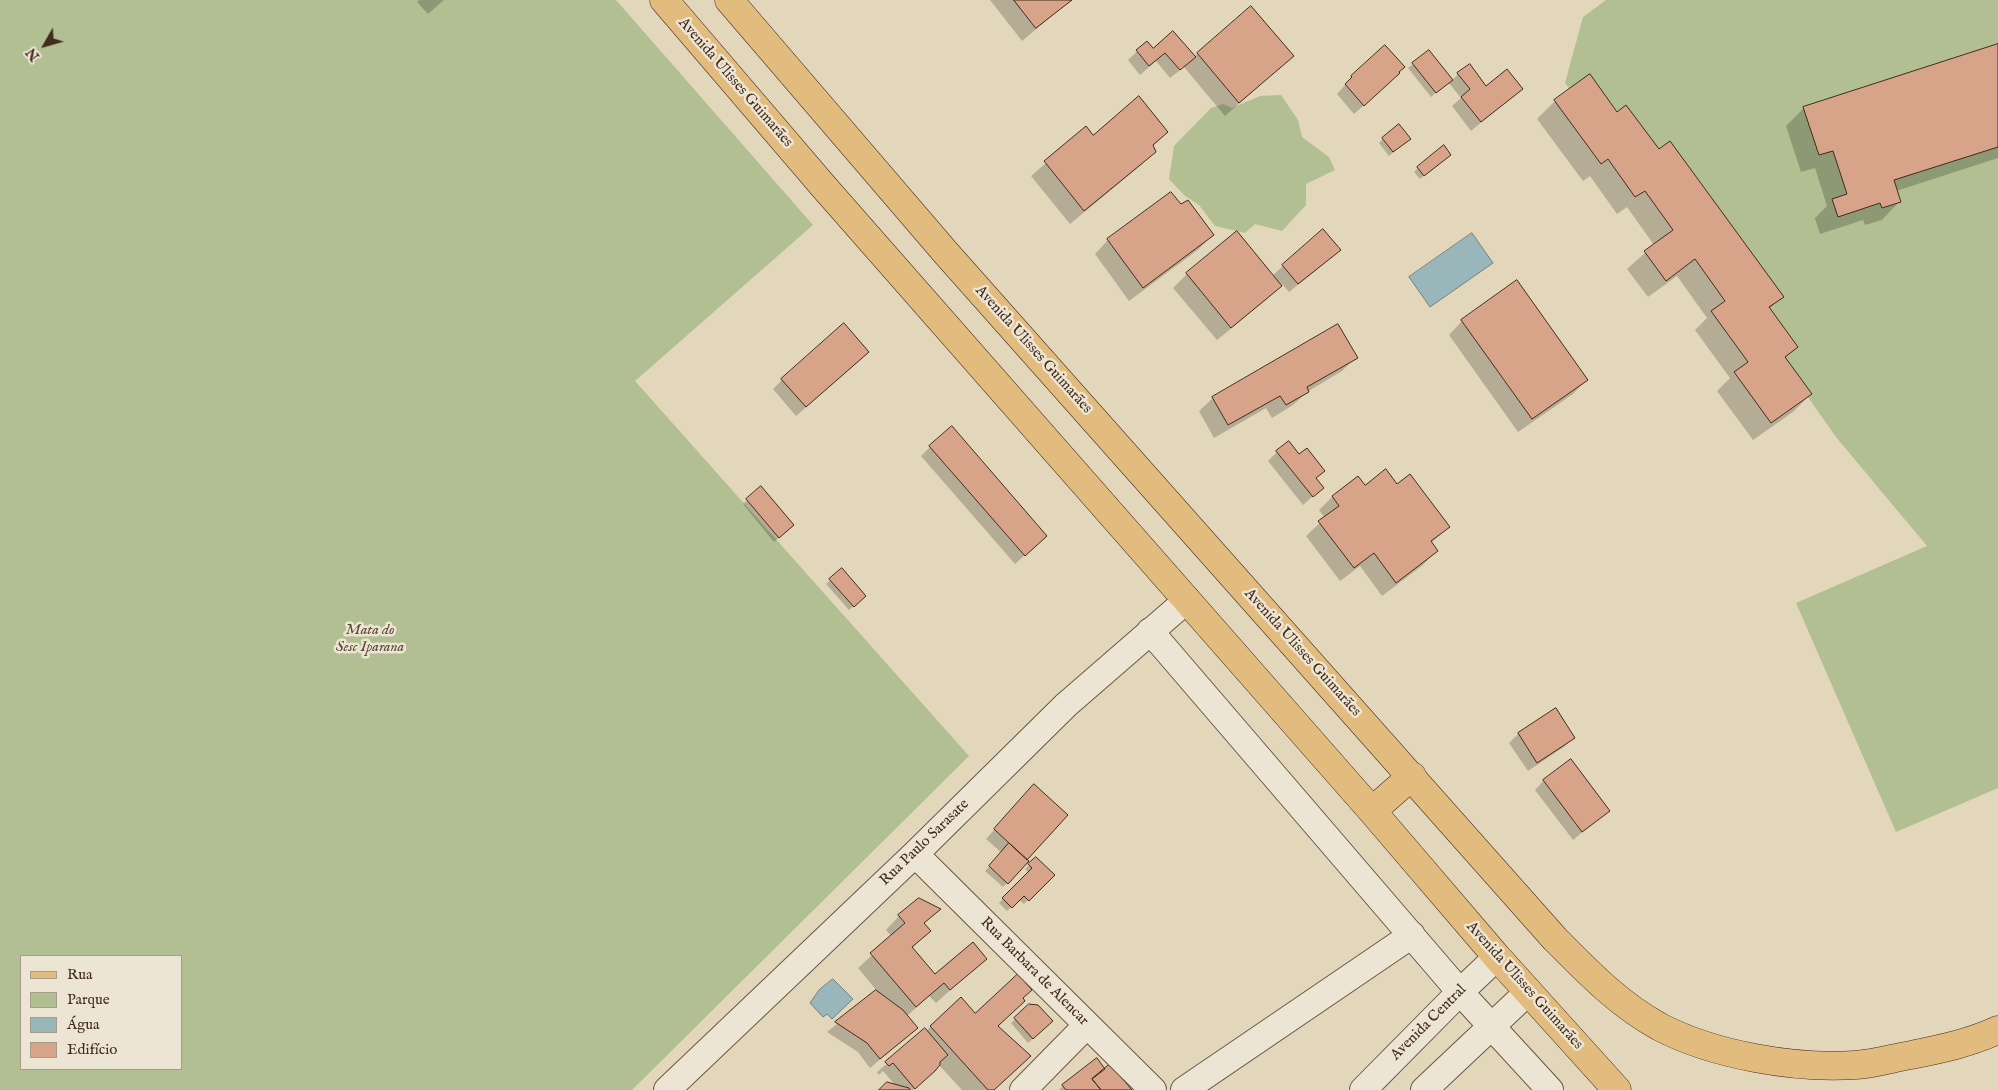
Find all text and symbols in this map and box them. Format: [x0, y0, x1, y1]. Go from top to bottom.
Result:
street label: Avenida Ulisses Guimarães [674, 15, 796, 151]
north arrow [20, 20, 70, 70]
text: N [22, 44, 44, 65]
street label: Avenida Ulisses Guimarães [971, 282, 1095, 418]
street label: Avenida Ulisses Guimarães [1240, 585, 1364, 721]
park label: Mata do Sesc Iparana [336, 622, 404, 657]
street label: Rua Paulo Sarasate [877, 796, 973, 890]
street label: Rua Barbara de Alencar [976, 914, 1092, 1030]
street label: Avenida Ulisses Guimarães [1462, 918, 1586, 1054]
legend [20, 955, 182, 1070]
text: Rua [67, 965, 93, 984]
street label: Avenida Central [1387, 981, 1471, 1065]
text: Parque [67, 990, 110, 1009]
text: Água [67, 1015, 100, 1034]
text: Edifício [67, 1040, 117, 1059]

